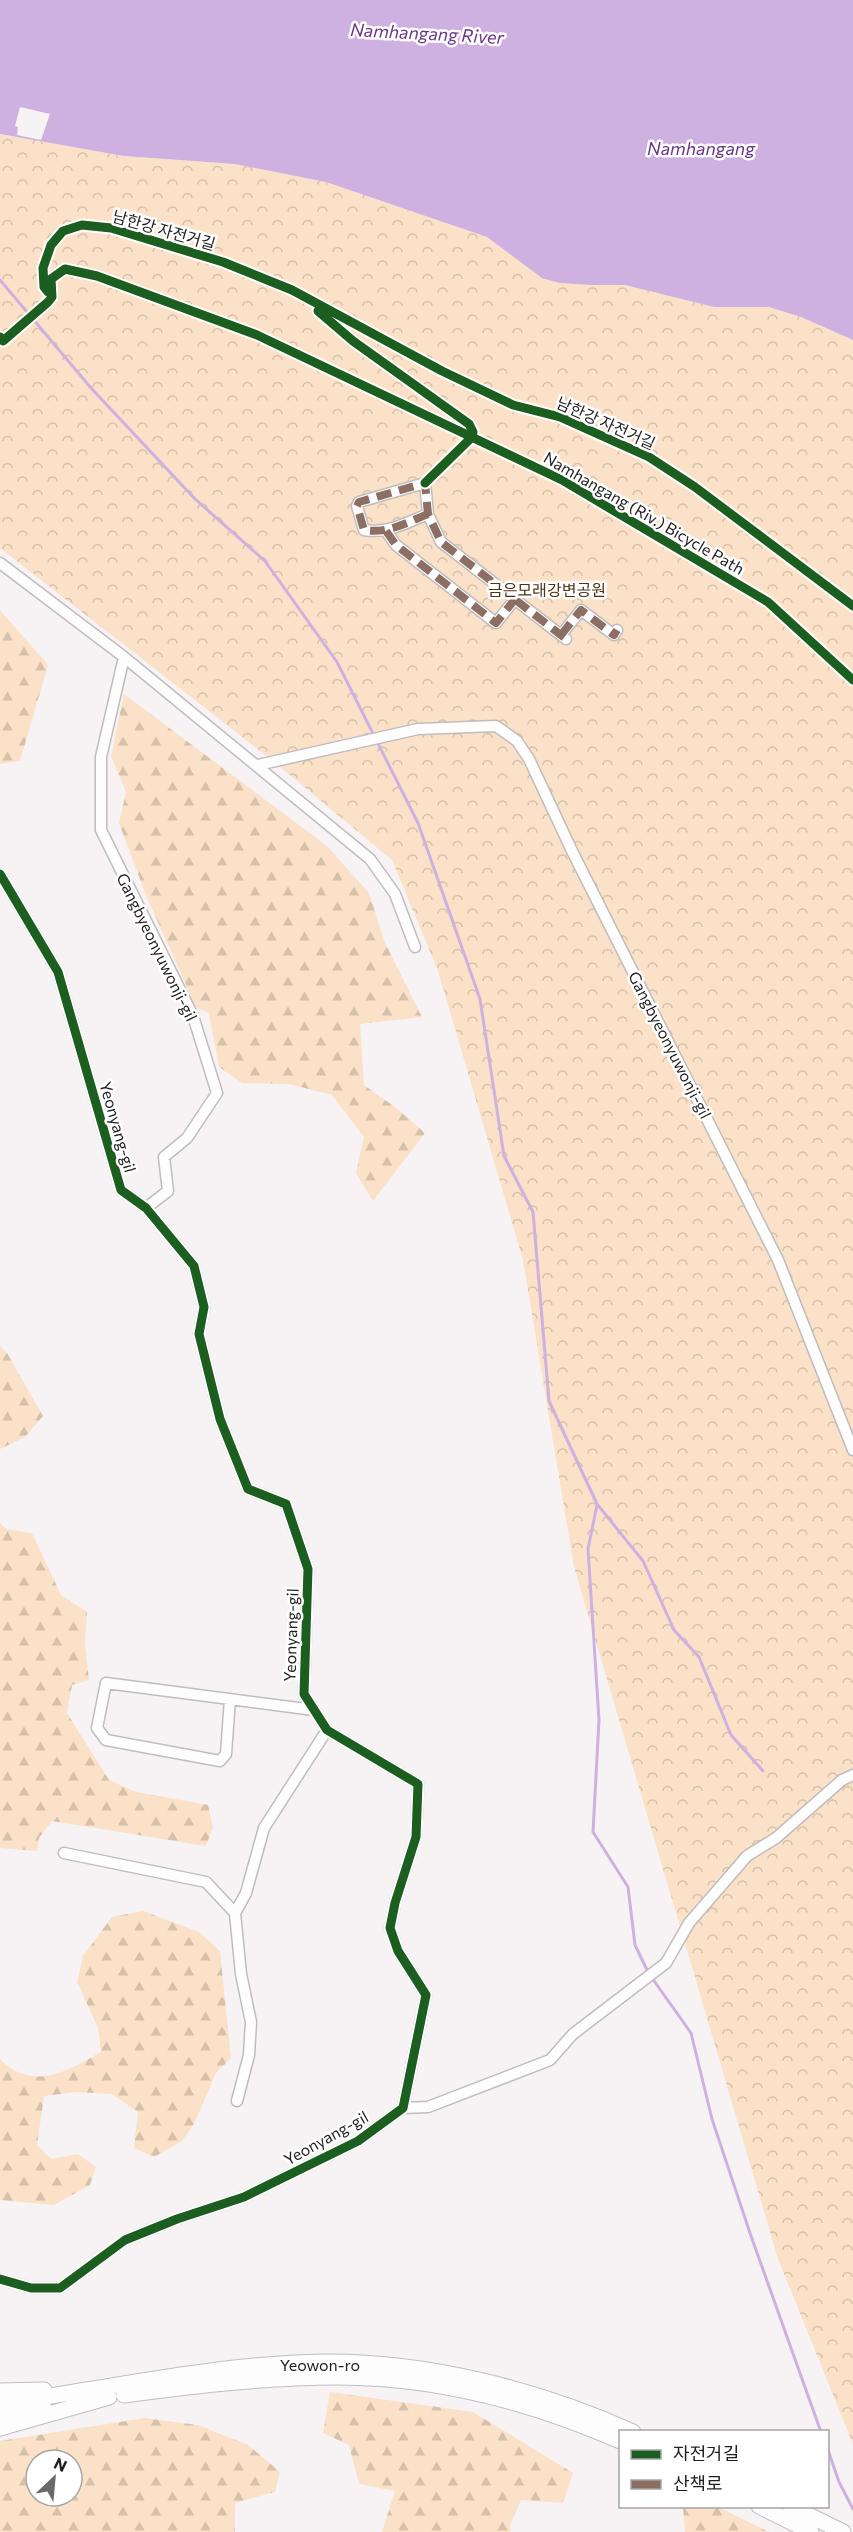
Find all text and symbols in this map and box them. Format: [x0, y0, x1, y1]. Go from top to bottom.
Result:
water label: Namhangang River [350, 18, 505, 48]
water label: Namhangang [647, 137, 756, 159]
street label: 남한강 자전거길 [111, 206, 218, 253]
street label: 남한강 자전거길 [554, 392, 659, 453]
street label: Namhangang (Riv.) Bicycle Path [541, 447, 748, 578]
park label: 금은모래강변공원 [488, 580, 606, 599]
street label: Gangbyeonyuwonji-gil [113, 870, 202, 1024]
street label: Gangbyeonyuwonji-gil [625, 968, 716, 1121]
street label: Yeonyang-gil [96, 1079, 141, 1174]
street label: Yeonyang-gil [279, 1588, 302, 1682]
street label: Yeonyang-gil [280, 2107, 371, 2169]
street label: Yeowon-ro [280, 2355, 360, 2374]
legend [619, 2430, 829, 2508]
text: 자전거길 [673, 2442, 739, 2464]
north arrow [24, 2448, 84, 2508]
text: N [51, 2453, 70, 2475]
text: 산책로 [673, 2472, 723, 2494]

